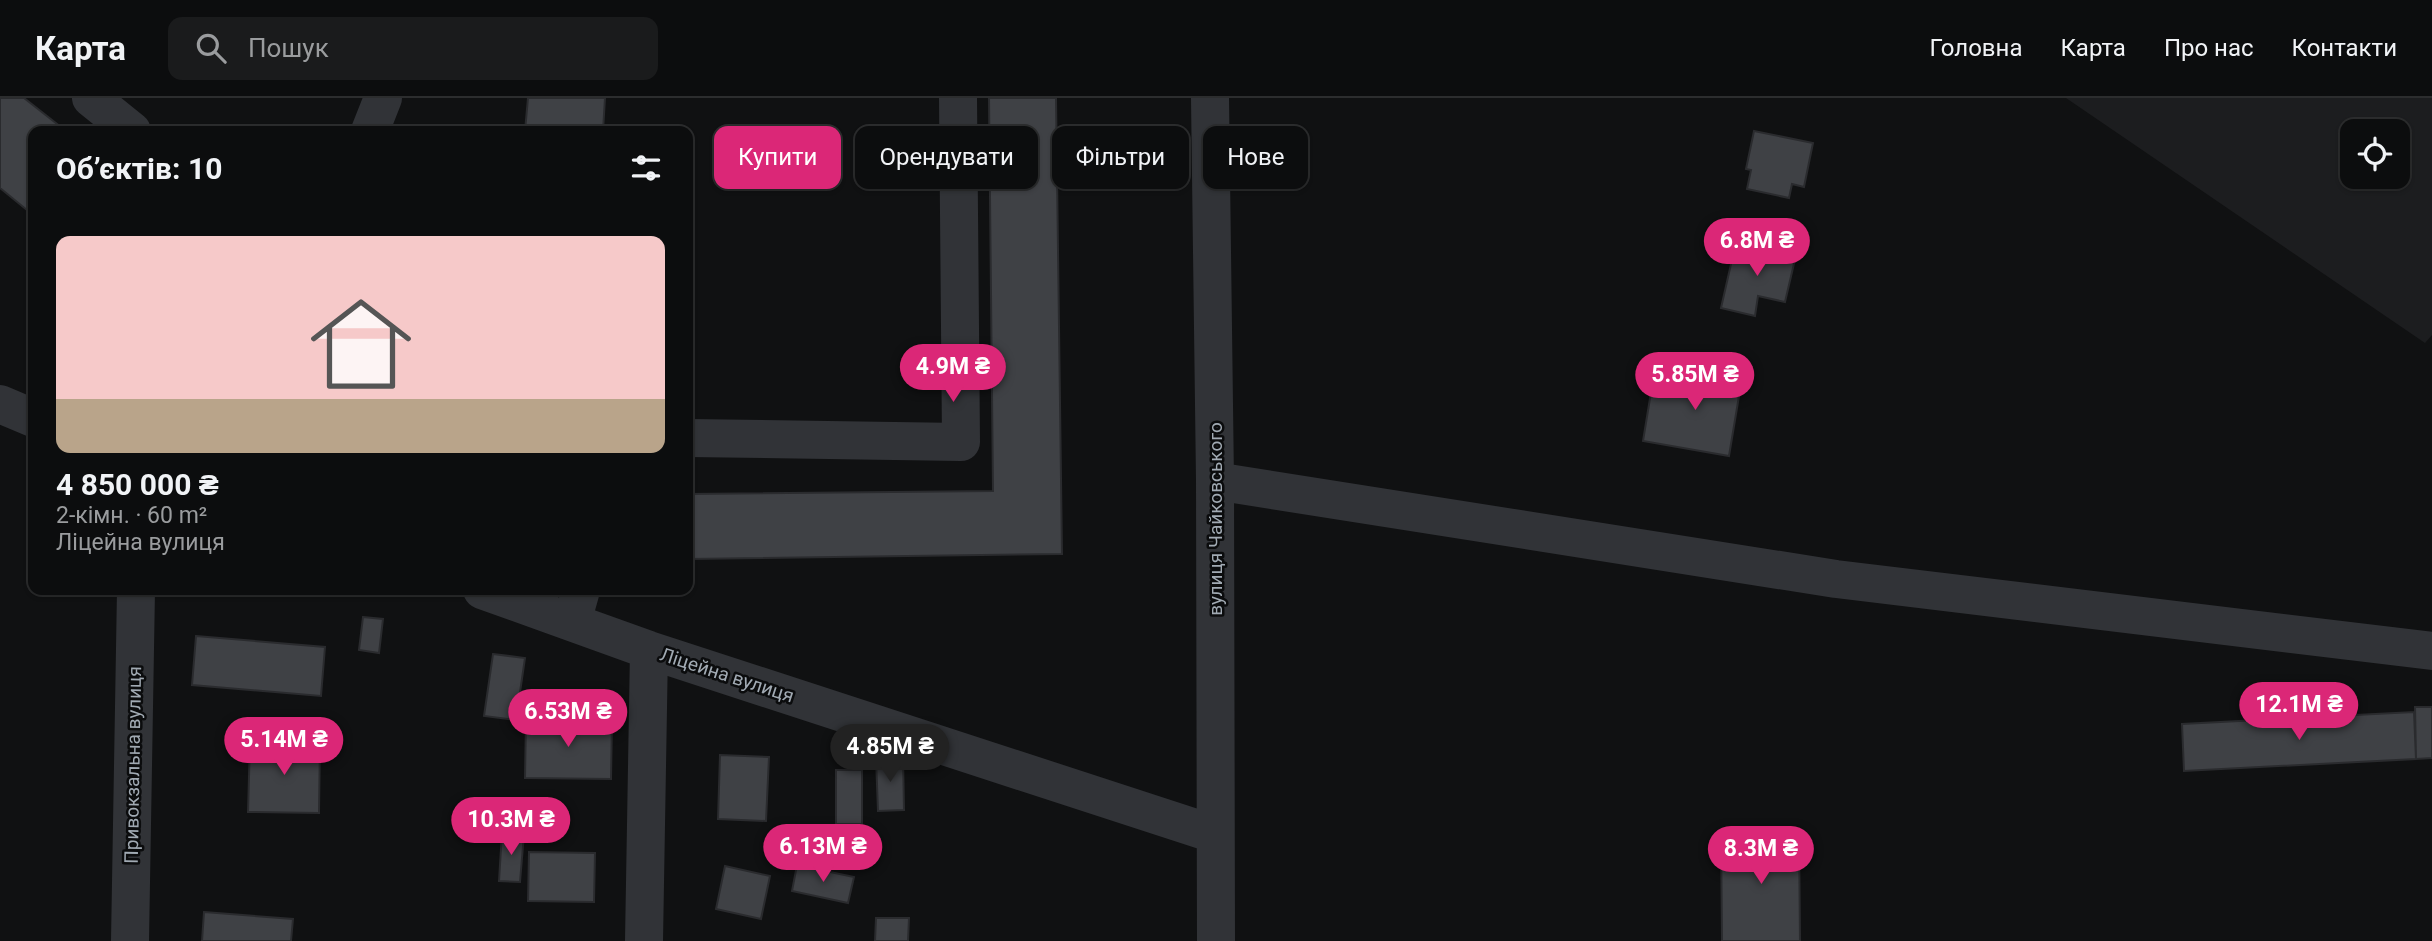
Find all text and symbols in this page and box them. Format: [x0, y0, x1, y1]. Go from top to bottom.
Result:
search box [168, 17, 658, 80]
text: Карта [35, 29, 126, 68]
icon: search [192, 29, 230, 67]
text: Пошук [248, 33, 329, 63]
text: Головна [1930, 34, 2022, 62]
text: Карта [2060, 34, 2126, 62]
text: Про нас [2164, 34, 2254, 62]
text: Контакти [2292, 34, 2397, 62]
map controls [2340, 119, 2410, 189]
button: locate [2340, 119, 2410, 189]
chip: Купити [714, 126, 841, 189]
chip: Орендувати [855, 126, 1038, 189]
chip: Фільтри [1052, 126, 1189, 189]
chip: Нове [1203, 126, 1308, 189]
icon: filters [627, 149, 665, 187]
text: Об’єктів: 10 [56, 151, 222, 186]
pin: 6.8M ₴ [1700, 218, 1814, 278]
text: 6.8M ₴ [1720, 227, 1794, 254]
icon: home [298, 281, 424, 407]
pin: 4.9M ₴ [896, 344, 1010, 404]
pin: 5.85M ₴ [1630, 352, 1760, 412]
text: 4.9M ₴ [916, 353, 990, 380]
text: 5.85M ₴ [1651, 361, 1739, 388]
street label: вулиця Чайковського [1204, 422, 1227, 616]
text: 4 850 000 ₴ [56, 467, 219, 502]
text: 2-кімн. · 60 m² [56, 502, 207, 529]
text: Ліцейна вулиця [56, 529, 225, 556]
street label: Ліцейна вулиця [657, 643, 797, 707]
street label: Привокзальна вулиця [120, 666, 146, 864]
pin: 12.1M ₴ [2234, 682, 2364, 742]
pin: 6.53M ₴ [503, 690, 633, 749]
text: 12.1M ₴ [2255, 691, 2343, 718]
text: 6.53M ₴ [524, 698, 612, 725]
pin: 5.14M ₴ [219, 718, 349, 777]
pin: 4.85M ₴ [825, 724, 955, 784]
text: 5.14M ₴ [240, 726, 328, 753]
text: 4.85M ₴ [846, 733, 934, 760]
pin: 10.3M ₴ [446, 798, 576, 857]
text: 10.3M ₴ [467, 806, 555, 833]
pin: 6.13M ₴ [758, 824, 888, 884]
pin: 8.3M ₴ [1704, 826, 1818, 886]
text: 6.13M ₴ [779, 833, 867, 860]
text: 8.3M ₴ [1724, 835, 1798, 862]

